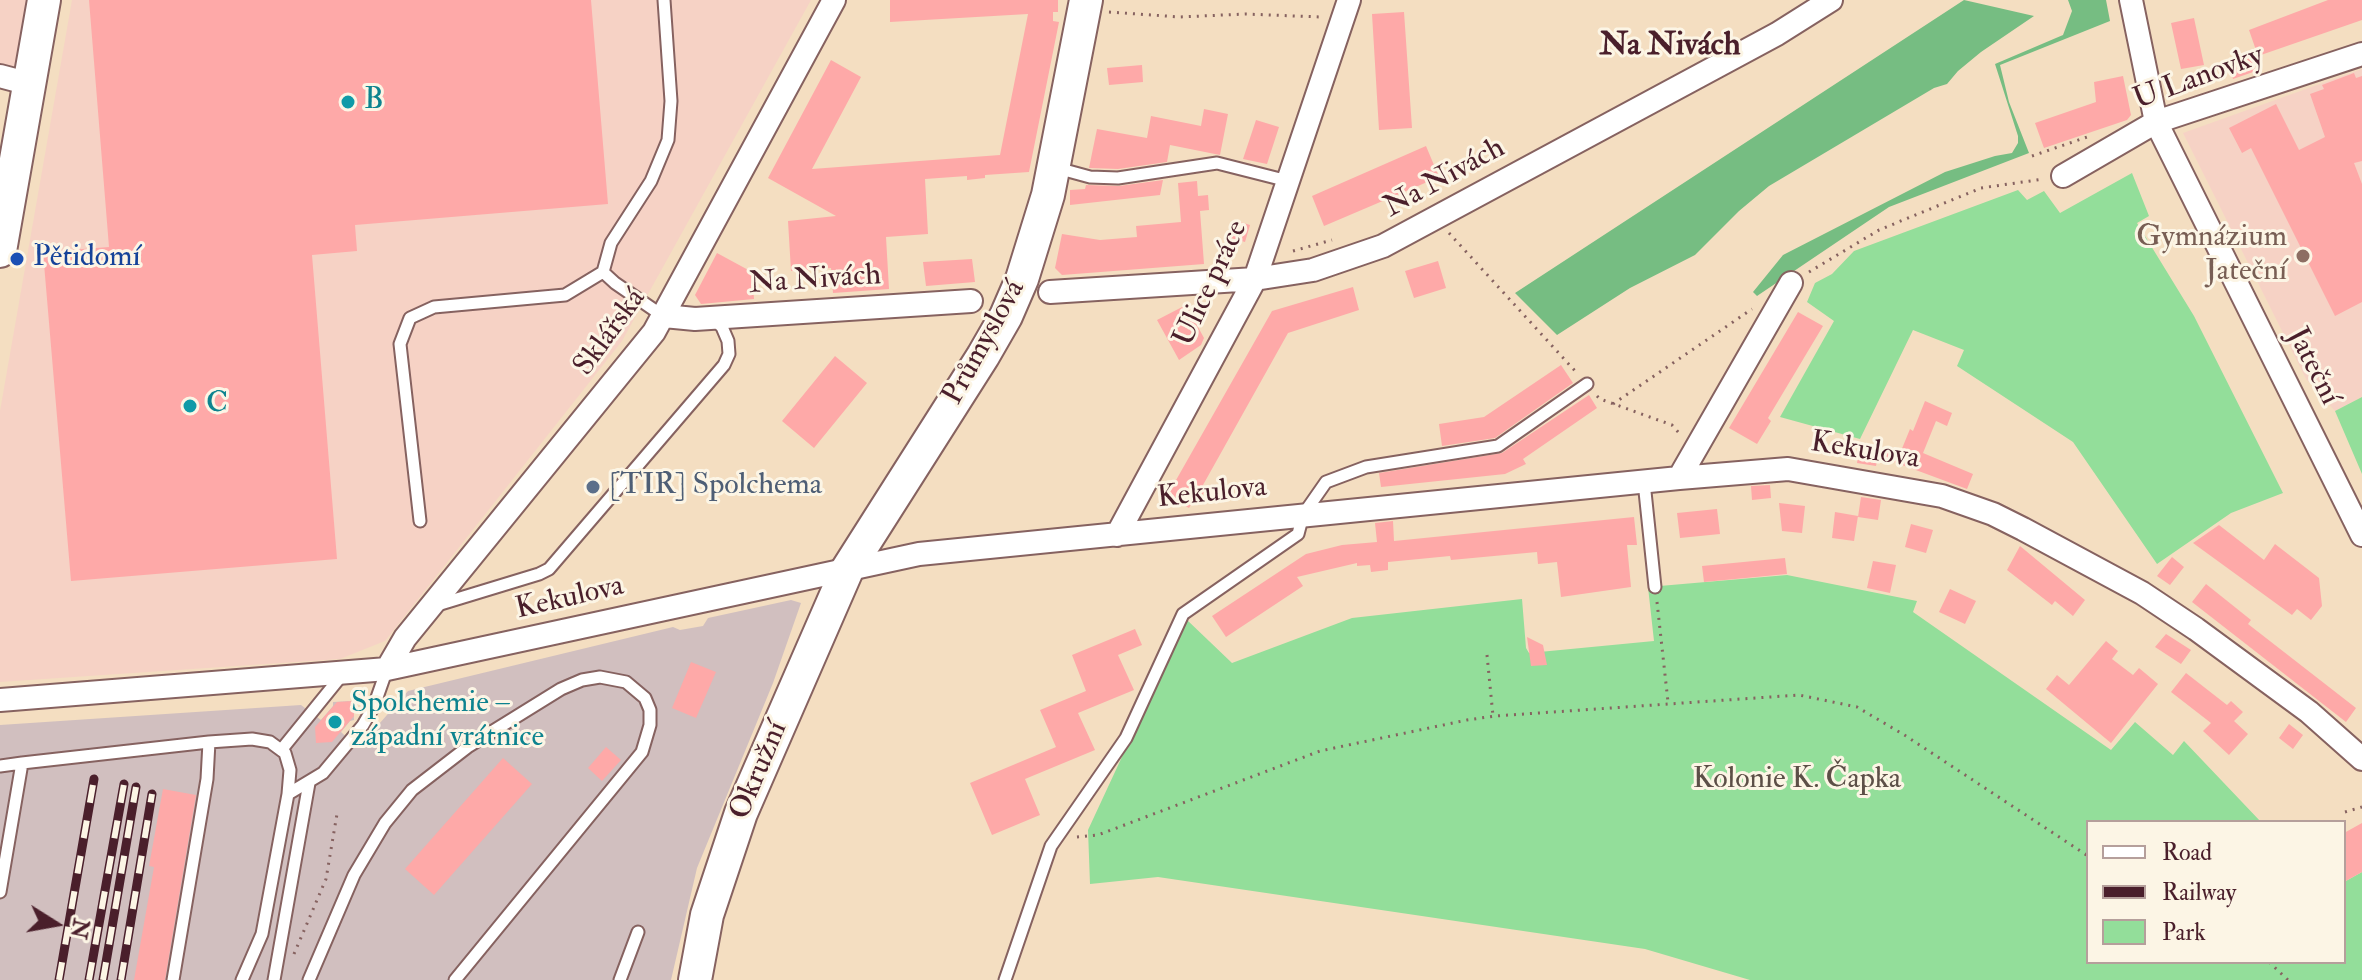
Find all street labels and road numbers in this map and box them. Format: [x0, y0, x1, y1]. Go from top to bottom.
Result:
street label: U Lanovky [2129, 39, 2269, 119]
street label: Na Nivách [1378, 131, 1512, 227]
street label: Ulice práce [1167, 215, 1257, 353]
street label: Na Nivách [748, 258, 882, 304]
street label: Průmyslová [936, 274, 1034, 412]
street label: Sklářská [567, 282, 655, 384]
street label: Jateční [2277, 322, 2347, 412]
street label: Kekulova [1808, 426, 1922, 478]
street label: Kekulova [1156, 470, 1268, 518]
street label: Kekulova [513, 569, 627, 629]
street label: Okružní [723, 716, 797, 826]

